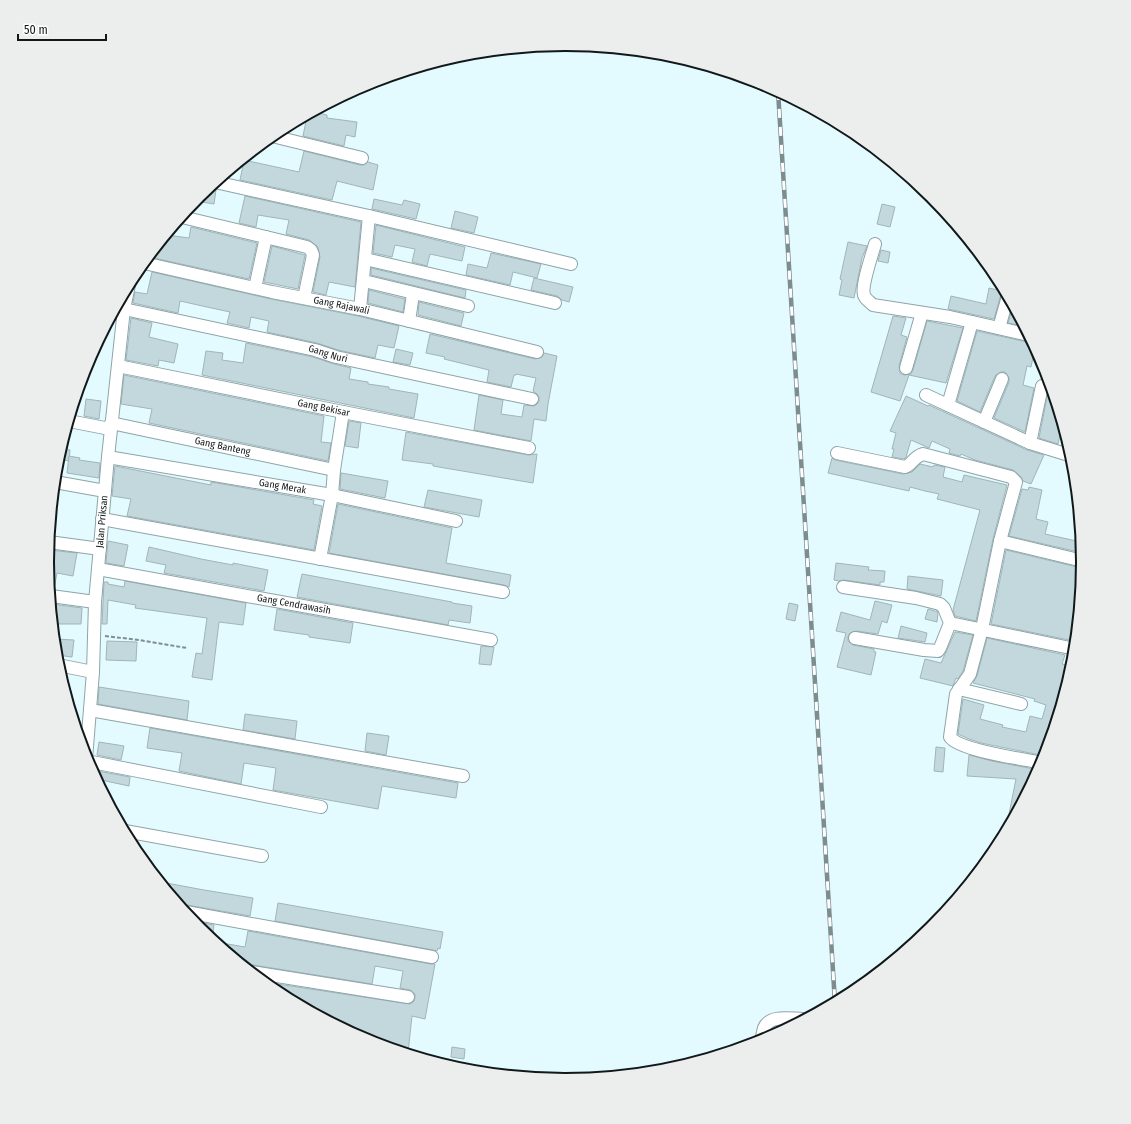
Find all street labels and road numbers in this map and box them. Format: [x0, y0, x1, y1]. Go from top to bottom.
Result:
street label: Gang Rajawali [312, 294, 371, 317]
street label: Gang Nuri [307, 343, 349, 365]
street label: Gang Bekisar [296, 397, 351, 419]
street label: Gang Banteng [194, 435, 252, 458]
street label: Gang Merak [258, 477, 307, 497]
street label: Jalan Priksan [94, 495, 111, 548]
street label: Gang Cendrawasih [256, 592, 332, 617]

